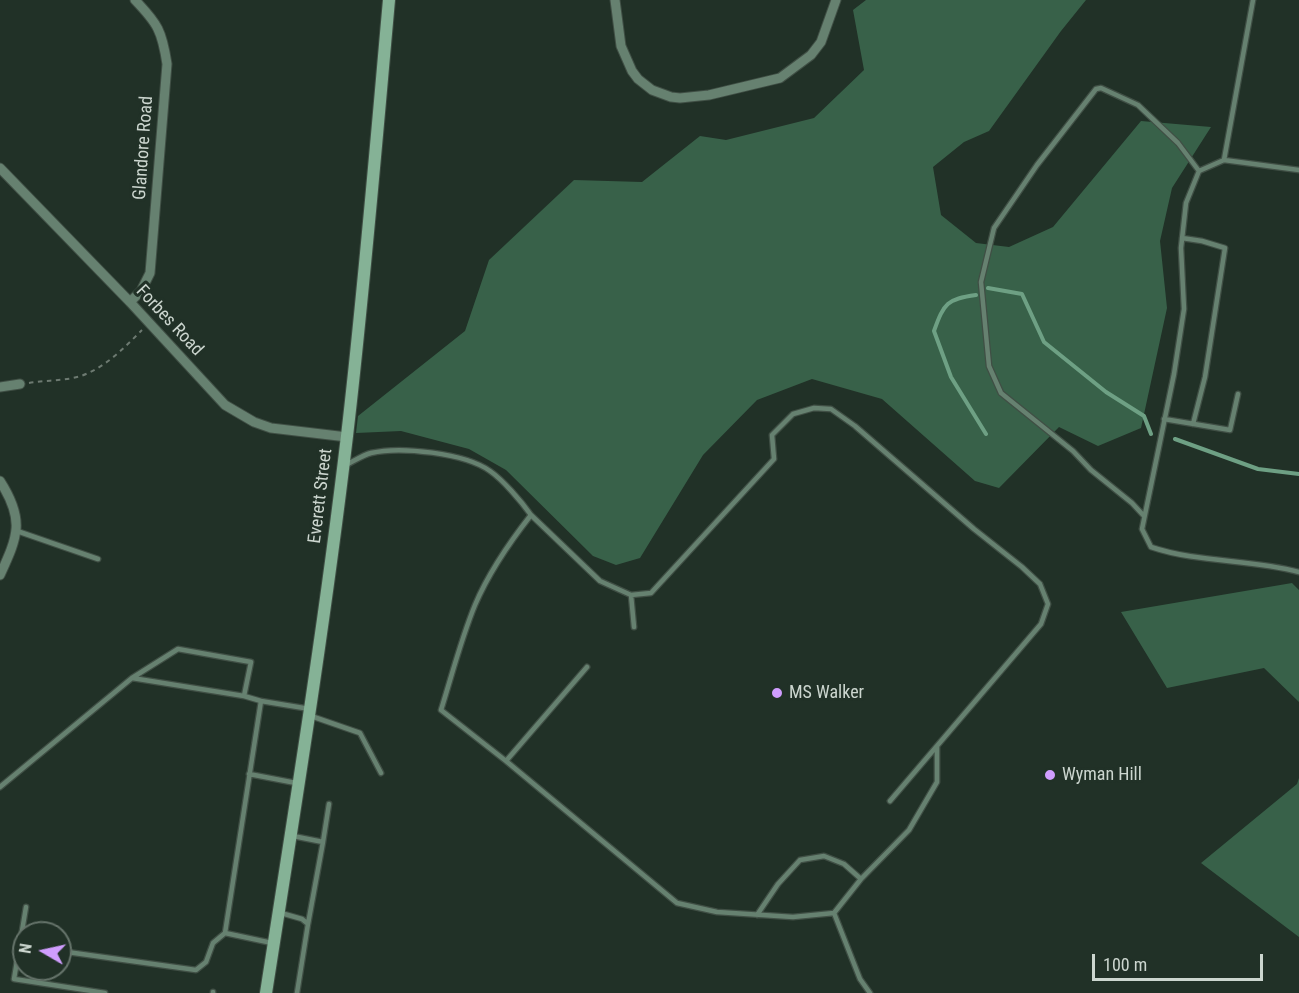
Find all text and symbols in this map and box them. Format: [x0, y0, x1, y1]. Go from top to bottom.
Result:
street label: Glandore Road [130, 95, 158, 201]
street label: Forbes Road [131, 281, 207, 361]
street label: Everett Street [304, 447, 338, 545]
place label: MS Walker [789, 682, 864, 704]
marker: MS Walker [770, 686, 784, 700]
place label: Wyman Hill [1062, 764, 1142, 786]
marker: Wyman Hill [1043, 768, 1057, 782]
north arrow [12, 921, 72, 981]
text: N [16, 942, 36, 955]
scale bar [1095, 942, 1266, 980]
text: 100 m [1103, 954, 1147, 975]

